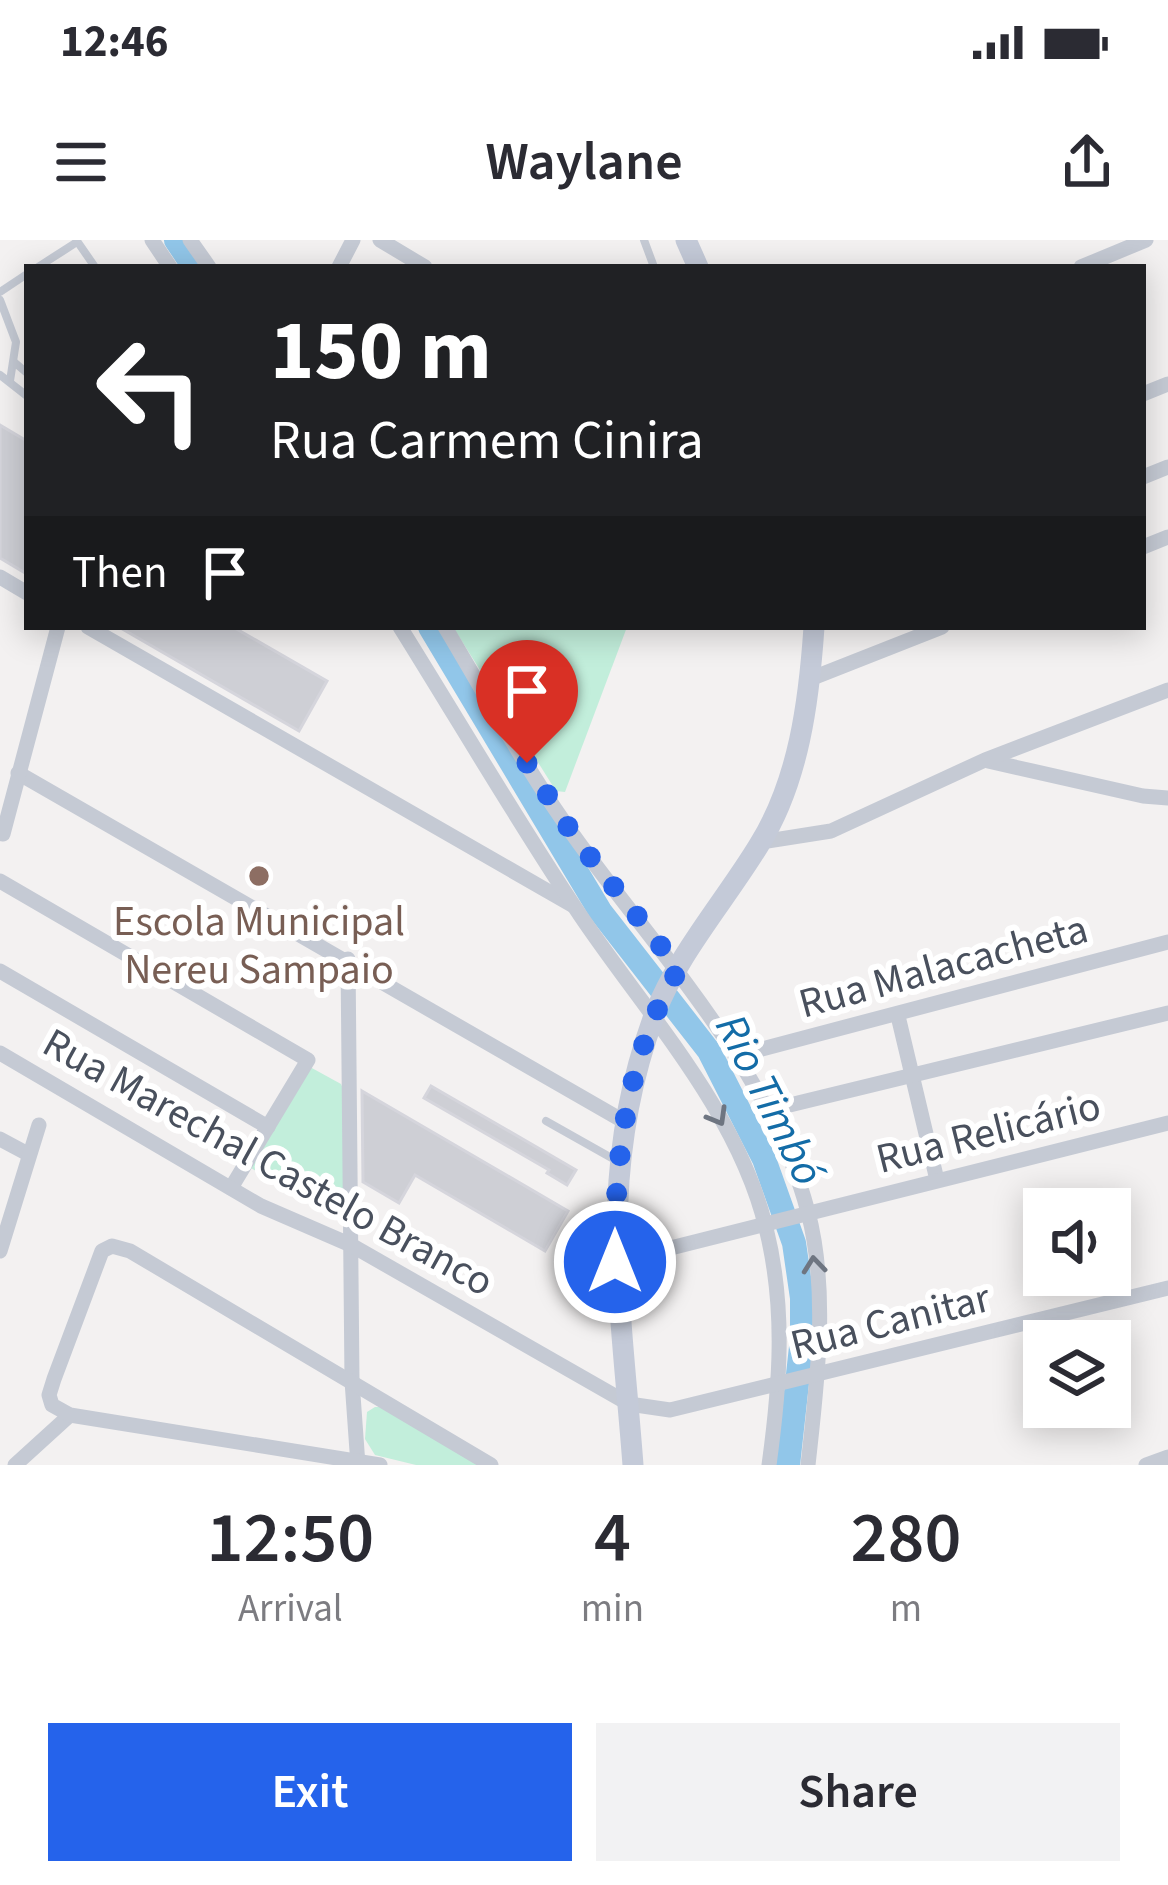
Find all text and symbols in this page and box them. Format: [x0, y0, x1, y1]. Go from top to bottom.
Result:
text: 12:46 [60, 10, 169, 74]
text: Waylane [485, 124, 683, 201]
icon: menu [48, 129, 114, 195]
icon: share [1054, 129, 1120, 195]
text: 150 m [270, 292, 492, 412]
icon: left [72, 312, 228, 468]
text: Rua Carmem Cinira [270, 403, 704, 480]
icon: arrive [192, 540, 258, 606]
text: Then [72, 541, 168, 605]
pin [476, 640, 578, 763]
icon: arrive [494, 658, 560, 724]
marker: Escola Municipal Nereu Sampaio [246, 863, 272, 889]
place label: Escola Municipal Nereu Sampaio [113, 892, 405, 1000]
street label: Rua Malacacheta [792, 900, 1095, 1034]
water label: Rio Timbó [699, 1003, 840, 1197]
street label: Rua Marechal Castelo Branco [32, 1014, 504, 1312]
street label: Rua Relicário [870, 1076, 1107, 1190]
one-way arrow [704, 1104, 727, 1126]
map controls [1023, 1188, 1131, 1428]
button: sound [1023, 1188, 1131, 1296]
position arrow [552, 1199, 678, 1325]
one-way arrow [802, 1255, 827, 1274]
street label: Rua Canitar [784, 1268, 997, 1376]
button: layers [1023, 1320, 1131, 1428]
text: 12:50 [207, 1487, 374, 1590]
text: 4 [594, 1487, 631, 1590]
text: 280 [851, 1487, 961, 1590]
text: Arrival [238, 1581, 343, 1637]
text: min [581, 1581, 644, 1637]
text: m [890, 1581, 922, 1637]
button: Exit [48, 1723, 572, 1861]
button: Share [596, 1723, 1120, 1861]

